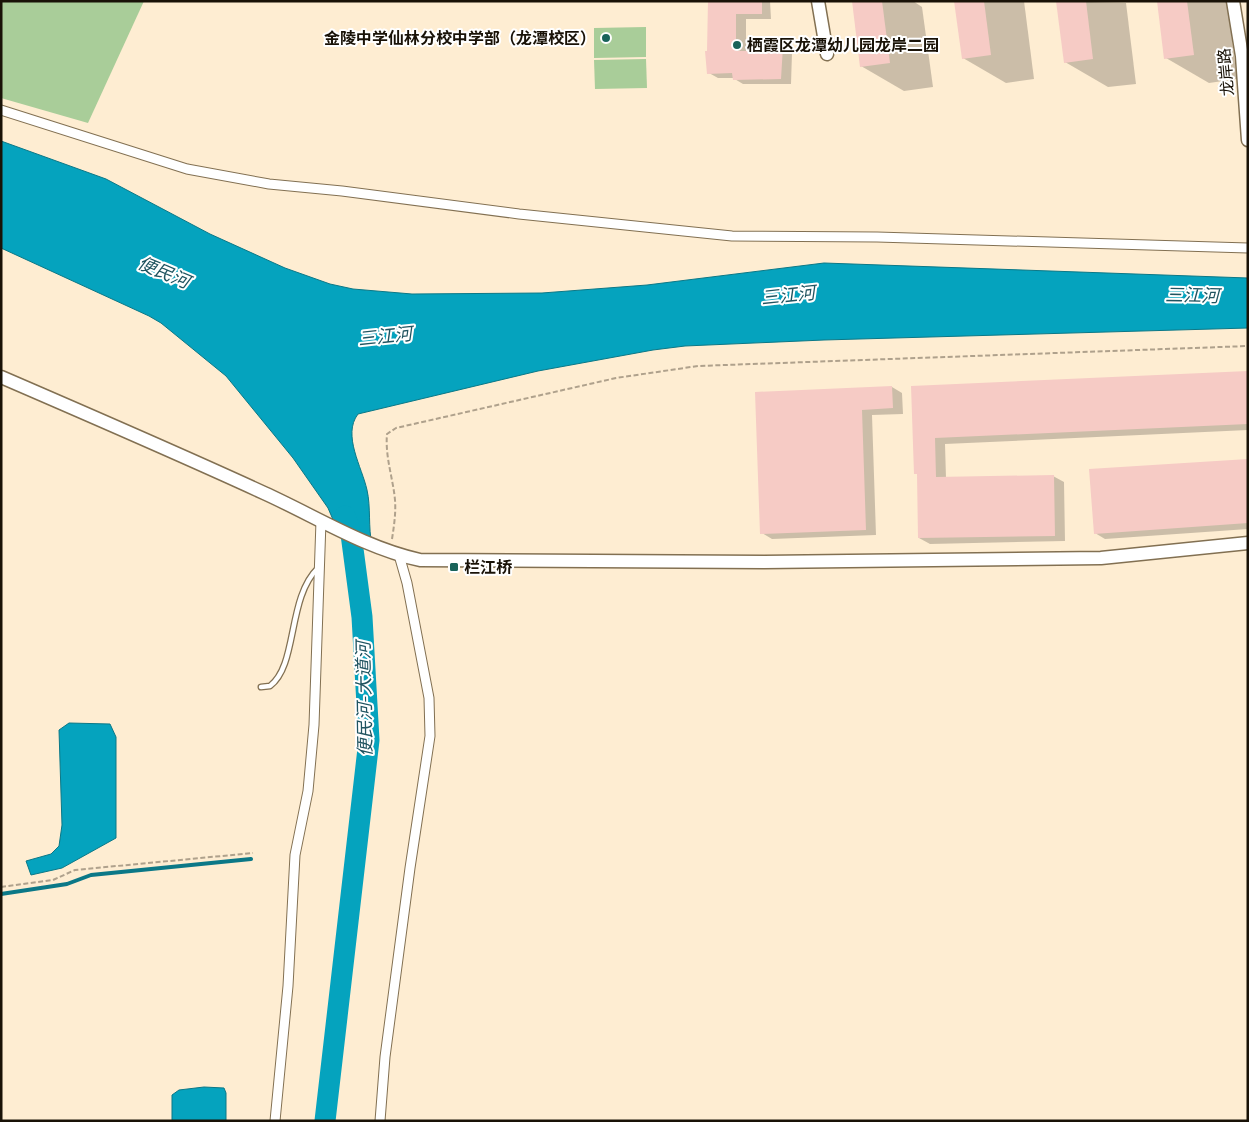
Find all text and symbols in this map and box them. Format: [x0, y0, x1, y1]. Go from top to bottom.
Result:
place label: 金陵中学仙林分校中学部（龙潭校区） [324, 29, 596, 48]
marker: 金陵中学仙林分校中学部（龙潭校区） [600, 32, 612, 44]
place label: 栖霞区龙潭幼儿园龙岸二园 [747, 36, 939, 55]
marker: 栖霞区龙潭幼儿园龙岸二园 [731, 39, 743, 51]
street label: 龙岸路 [1214, 47, 1238, 97]
water label: 便民河 [135, 252, 196, 293]
water label: 三江河 [760, 281, 819, 308]
water label: 三江河 [1165, 284, 1222, 306]
water label: 三江河 [357, 322, 416, 349]
place label: 栏江桥 [464, 558, 513, 577]
marker: 栏江桥 [448, 561, 460, 573]
water label: 便民河-大道河 [352, 638, 376, 757]

